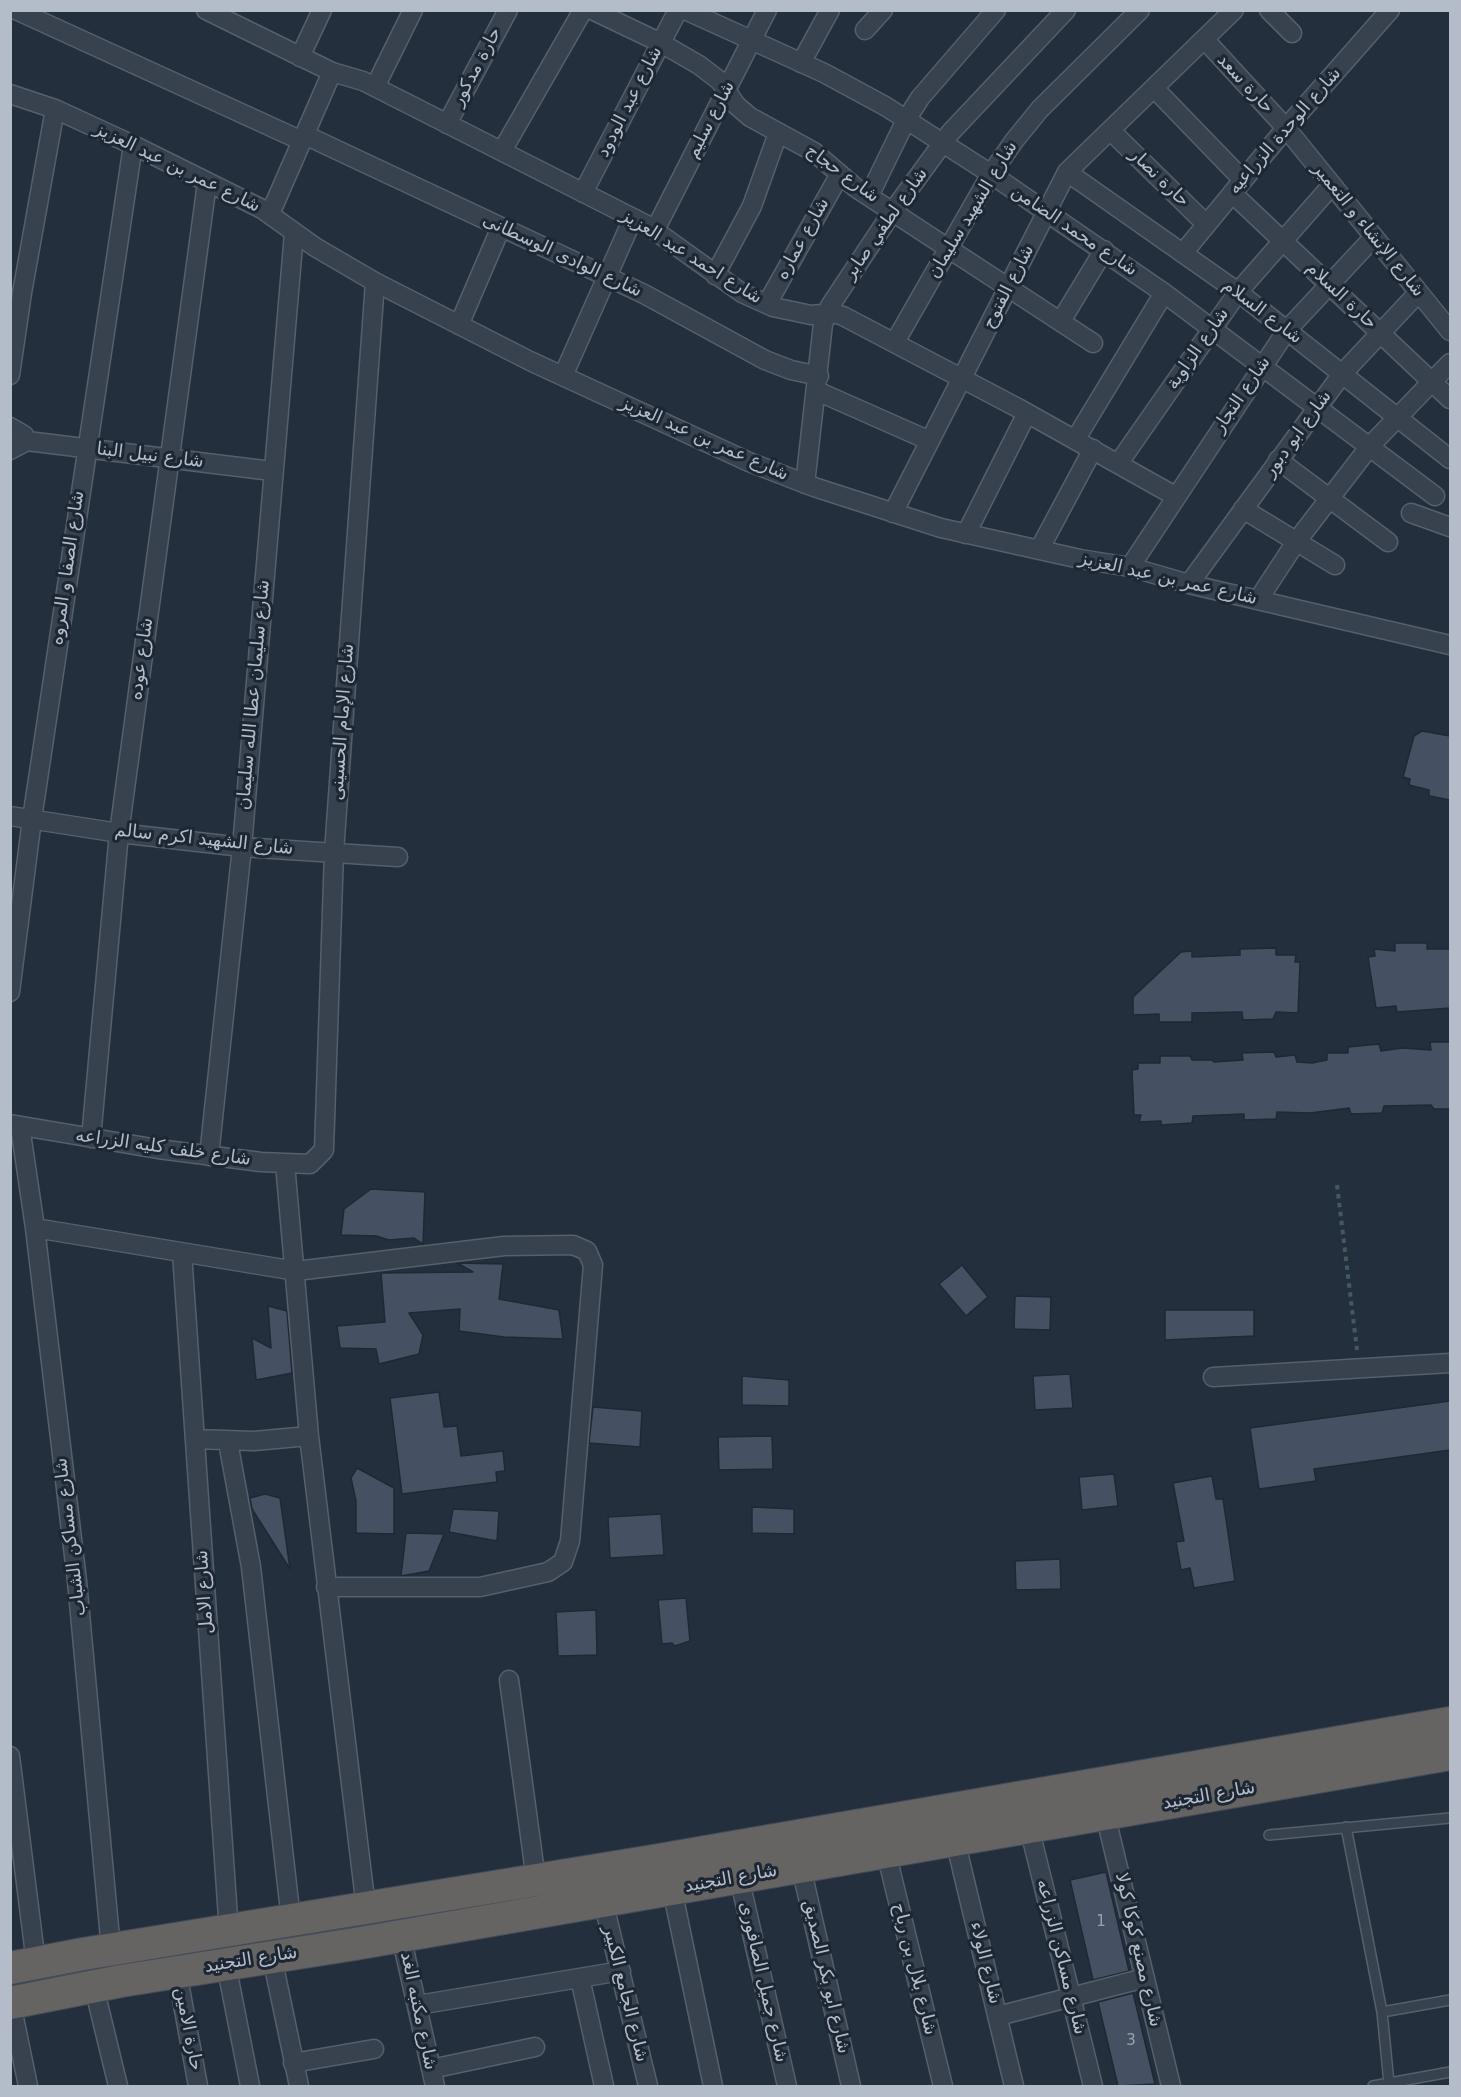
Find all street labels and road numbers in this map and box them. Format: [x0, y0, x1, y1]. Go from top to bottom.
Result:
street label: حارة مدكور [447, 24, 507, 110]
street label: شارع عبد الودود [593, 43, 667, 161]
street label: حارة سعد [1212, 50, 1278, 118]
street label: شارع الوحدة الزراعيه [1224, 63, 1346, 199]
street label: شارع سليم [682, 78, 740, 162]
street label: شارع عمر بن عبد العزيز [90, 118, 264, 218]
street label: شارع الشهيد سليمان [923, 137, 1023, 283]
street label: شارع حجاج [801, 140, 883, 208]
street label: حارة نصار [1124, 144, 1194, 212]
street label: شارع الإنشاء و التعمير [1307, 159, 1429, 301]
street label: شارع لطفي صابر [839, 164, 933, 284]
street label: شارع محمد الضامن [1007, 181, 1141, 281]
street label: شارع عماره [772, 194, 834, 284]
street label: شارع احمد عبد العزيز [616, 205, 766, 309]
street label: شارع الوادى الوسطانى [479, 210, 645, 302]
street label: شارع الفتوح [979, 241, 1039, 333]
street label: حارة السلام [1301, 258, 1381, 334]
street label: شارع السلام [1218, 275, 1306, 349]
street label: شارع الزاوية [1162, 304, 1234, 394]
street label: شارع النجار [1209, 353, 1275, 437]
street label: شارع ابو دبور [1259, 386, 1337, 482]
street label: شارع عمر بن عبد العزيز [616, 392, 792, 486]
street label: شارع نبيل البنا [95, 439, 205, 473]
street label: شارع الصفا و المروه [46, 490, 90, 646]
street label: شارع عمر بن عبد العزيز [1077, 548, 1259, 610]
street label: شارع سليمان عطا الله سليمان [233, 579, 275, 811]
street label: شارع عوده [126, 616, 158, 702]
street label: شارع الإمام الحسينى [327, 643, 359, 801]
street label: شارع الشهيد اكرم سالم [114, 820, 294, 860]
street label: شارع خلف كليه الزراعه [74, 1125, 252, 1171]
street label: شارع مساكن الشباب [51, 1457, 91, 1617]
street label: شارع الامل [191, 1549, 219, 1635]
street label: شارع التجنيد [1161, 1777, 1257, 1815]
street label: شارع التجنيد [683, 1860, 779, 1898]
street label: شارع مصنع كوكا كولا [1110, 1871, 1166, 2029]
street label: شارع مساكن الزراعه [1031, 1877, 1091, 2037]
street label: شارع ابو بكر الصديق [798, 1898, 854, 2056]
street label: شارع جميل الصافورى [734, 1900, 792, 2064]
street label: شارع بلال بن رباح [887, 1901, 941, 2037]
street label: شارع الولاء [964, 1920, 1006, 2006]
street label: شارع الجامع الكبير [598, 1924, 652, 2064]
street label: شارع التجنيد [203, 1942, 299, 1978]
street label: شارع مكتبه الغد [395, 1950, 441, 2072]
street label: حارة الامين [169, 1985, 207, 2073]

